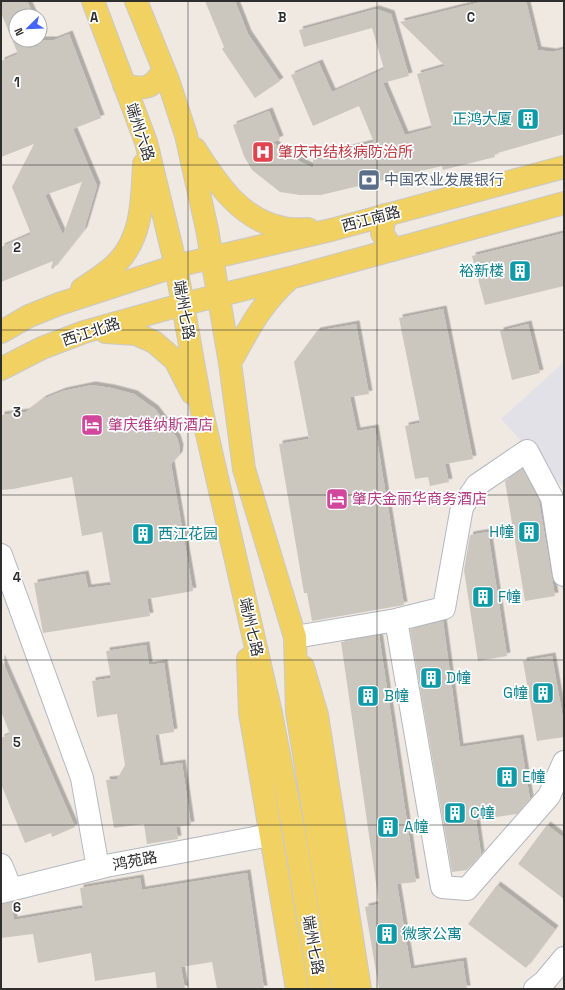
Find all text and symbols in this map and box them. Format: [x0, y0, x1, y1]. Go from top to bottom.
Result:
north arrow [8, 8, 48, 48]
text: A [90, 9, 99, 26]
text: B [278, 9, 287, 26]
text: C [467, 9, 475, 26]
text: N [11, 26, 27, 38]
text: 1 [14, 74, 20, 91]
street label: 端州六路 [122, 100, 159, 163]
building icon: 正鸿大厦 [515, 106, 541, 132]
place label: 正鸿大厦 [452, 109, 512, 128]
hospital icon: 肇庆市结核病防治所 [250, 139, 276, 165]
place label: 肇庆市结核病防治所 [278, 142, 413, 161]
bank icon: 中国农业发展银行 [356, 167, 382, 193]
place label: 中国农业发展银行 [384, 170, 504, 189]
street label: 西江南路 [339, 202, 402, 235]
text: 2 [13, 239, 21, 256]
building icon: 裕新楼 [507, 258, 533, 284]
place label: 裕新楼 [459, 261, 504, 280]
street label: 端州七路 [170, 279, 199, 341]
street label: 西江北路 [59, 313, 122, 350]
text: 3 [13, 404, 21, 421]
hotel icon: 肇庆维纳斯酒店 [79, 412, 105, 438]
place label: 肇庆维纳斯酒店 [108, 415, 213, 434]
hotel icon: 肇庆金丽华商务酒店 [324, 486, 350, 512]
place label: 肇庆金丽华商务酒店 [352, 489, 487, 508]
building icon: H幢 [516, 519, 542, 545]
building icon: 西江花园 [130, 521, 156, 547]
place label: H幢 [489, 522, 514, 541]
place label: 西江花园 [158, 524, 218, 543]
text: 4 [13, 569, 21, 586]
building icon: F幢 [470, 584, 496, 610]
place label: F幢 [498, 587, 521, 606]
street label: 端州七路 [235, 596, 267, 658]
building icon: D幢 [418, 665, 444, 691]
place label: D幢 [446, 668, 471, 687]
building icon: G幢 [530, 680, 556, 706]
building icon: B幢 [355, 683, 381, 709]
place label: G幢 [503, 683, 528, 702]
place label: B幢 [384, 686, 409, 705]
text: 5 [13, 734, 21, 751]
building icon: E幢 [494, 764, 520, 790]
place label: E幢 [522, 767, 545, 786]
building icon: C幢 [442, 800, 468, 826]
place label: C幢 [470, 803, 495, 822]
building icon: A幢 [375, 814, 401, 840]
place label: A幢 [404, 817, 428, 836]
street label: 鸿苑路 [111, 847, 159, 874]
text: 6 [13, 899, 21, 916]
street label: 端州七路 [299, 914, 328, 976]
building icon: 微家公寓 [374, 921, 400, 947]
place label: 微家公寓 [402, 924, 462, 943]

